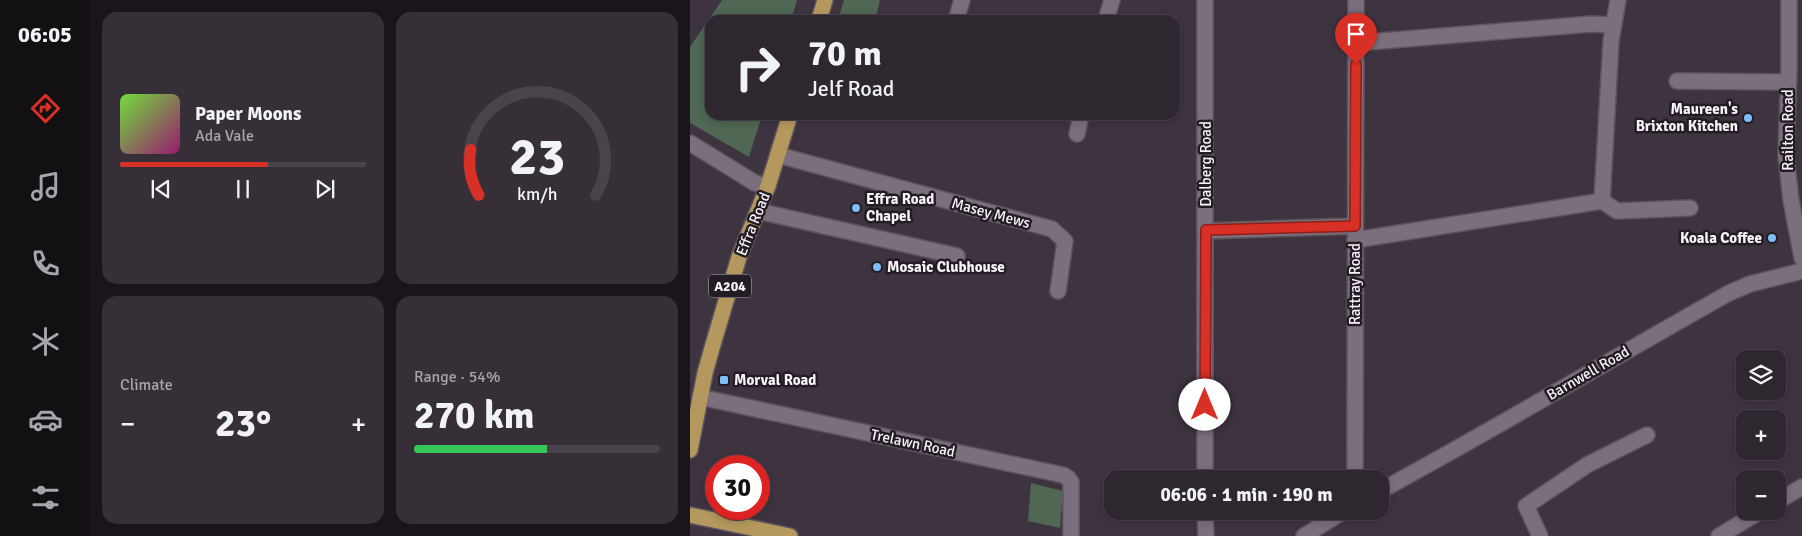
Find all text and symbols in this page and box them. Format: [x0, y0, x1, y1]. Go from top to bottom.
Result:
pin [1335, 13, 1377, 64]
icon: arrive [1342, 20, 1370, 48]
text: 06:05 [18, 21, 72, 48]
text: 70 m [808, 32, 882, 75]
icon: right [725, 35, 790, 100]
text: Jelf Road [808, 75, 895, 102]
street label: Railton Road [1779, 89, 1797, 171]
icon: directions [28, 91, 63, 126]
place label: Maureen's Brixton Kitchen [1636, 100, 1738, 135]
text: Paper Moons [195, 102, 301, 126]
marker: Maureen's Brixton Kitchen [1742, 112, 1754, 124]
street label: Dalberg Road [1197, 121, 1215, 207]
text: 23 [509, 125, 565, 189]
text: Ada Vale [195, 126, 254, 146]
icon: music [28, 169, 63, 204]
icon: previous [147, 175, 175, 203]
icon: pause [229, 175, 257, 203]
icon: next [311, 175, 339, 203]
text: km/h [517, 183, 557, 205]
street label: Effra Road [732, 190, 774, 258]
place label: Effra Road Chapel [866, 190, 934, 225]
street label: Masey Mews [950, 194, 1033, 232]
marker: Effra Road Chapel [850, 202, 862, 214]
place label: Koala Coffee [1680, 229, 1762, 247]
marker: Koala Coffee [1766, 232, 1778, 244]
street label: Rattray Road [1346, 243, 1364, 325]
icon: phone [28, 246, 63, 281]
place label: Mosaic Clubhouse [887, 258, 1005, 276]
marker: Mosaic Clubhouse [871, 261, 883, 273]
road number: A204 [709, 274, 751, 298]
icon: climate [28, 324, 63, 359]
street label: Barnwell Road [1544, 342, 1633, 404]
map controls [1736, 350, 1786, 520]
button: layers [1736, 350, 1786, 400]
text: Range · 54% [414, 367, 500, 387]
place label: Morval Road [734, 371, 816, 389]
marker: Morval Road [718, 374, 730, 386]
text: Climate [120, 375, 173, 395]
position arrow [1178, 378, 1230, 430]
text: 270 km [414, 392, 535, 439]
text: 23° [215, 400, 271, 447]
icon: car [28, 402, 63, 437]
text: − [120, 407, 135, 441]
text: + [351, 407, 366, 441]
button: + [1736, 410, 1786, 460]
street label: Trelawn Road [869, 425, 957, 461]
speed limit sign: 30 [705, 455, 770, 520]
button: − [1736, 470, 1786, 520]
icon: filters [28, 480, 63, 515]
text: 06:06 · 1 min · 190 m [1160, 483, 1333, 507]

